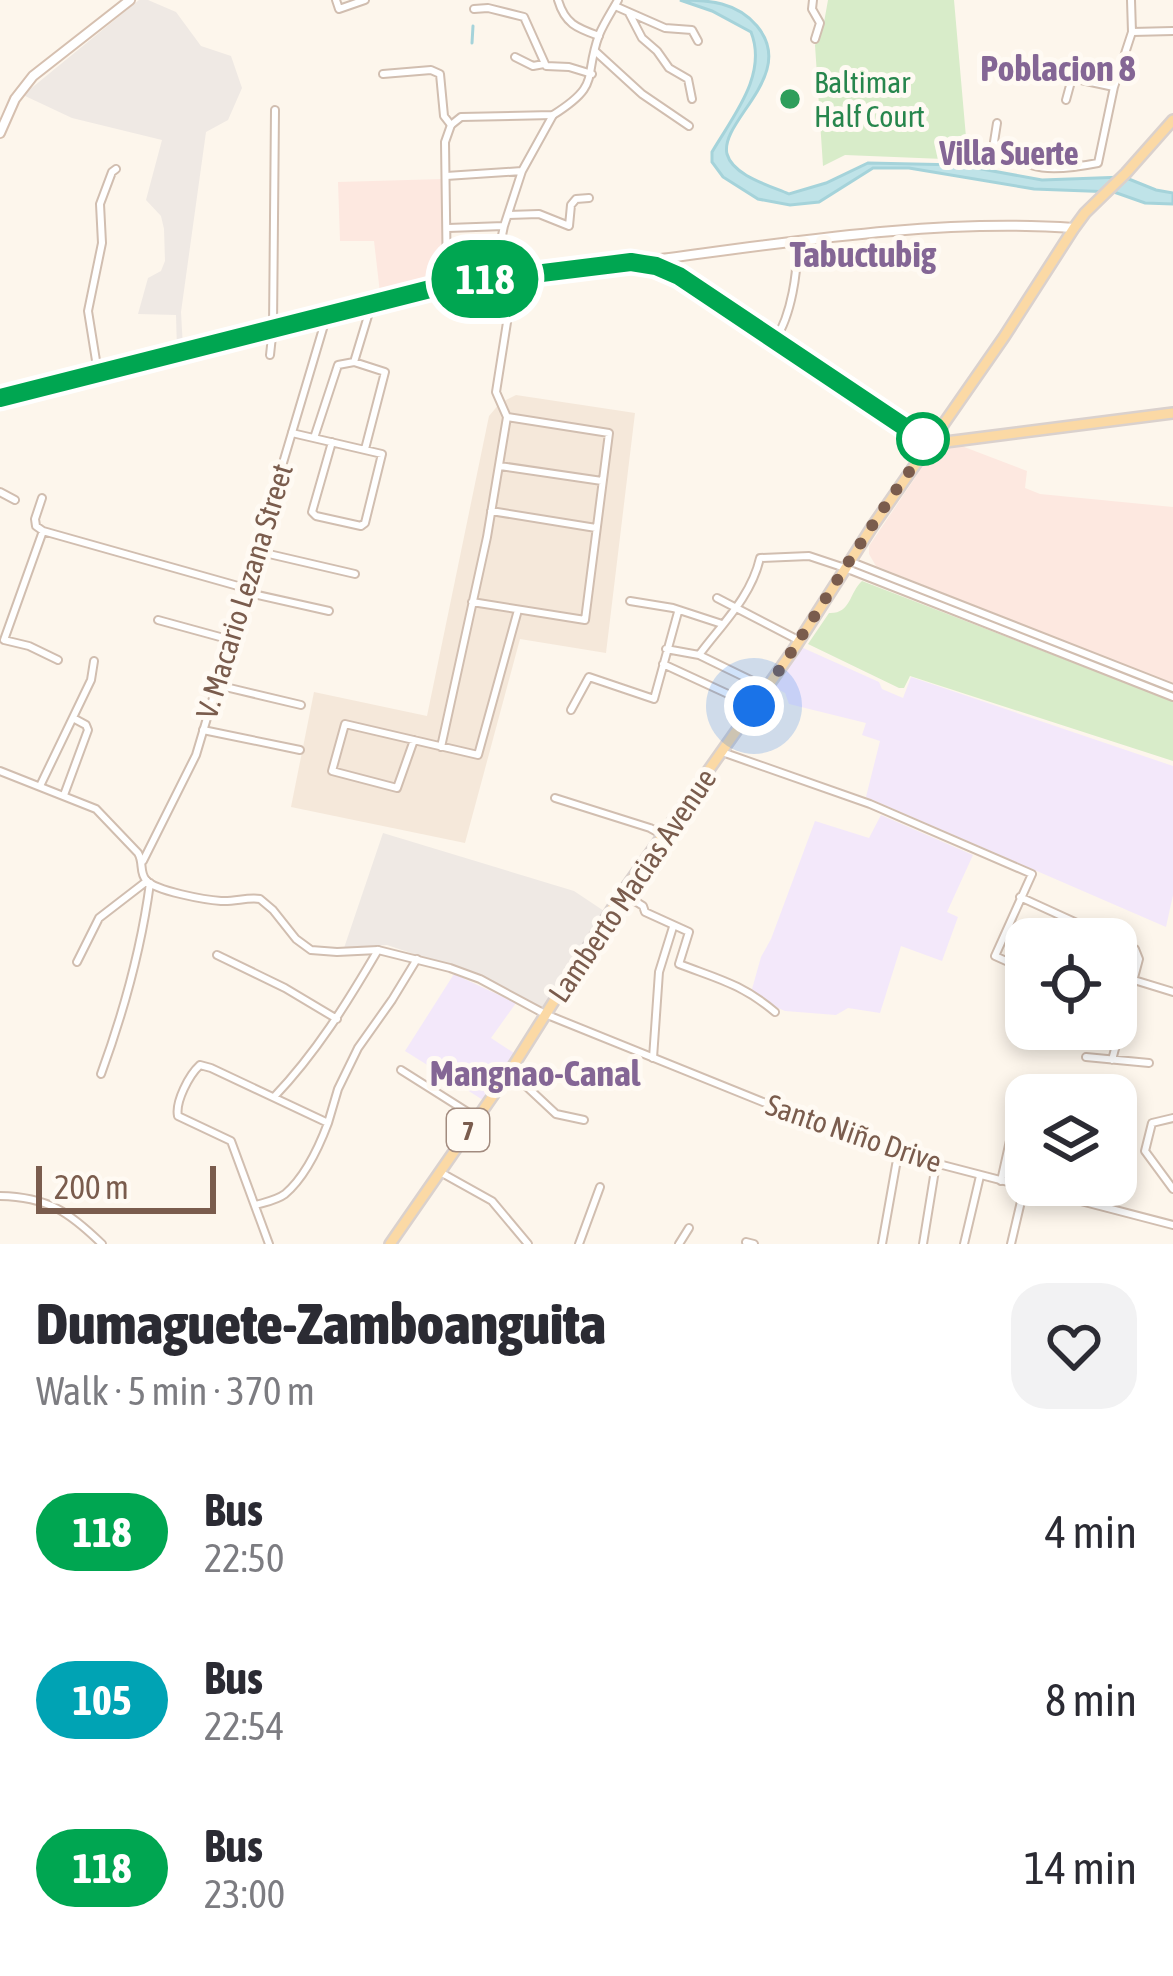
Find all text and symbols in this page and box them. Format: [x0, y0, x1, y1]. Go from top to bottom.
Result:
district label: Poblacion 8 [980, 47, 1136, 89]
place label: Baltimar Half Court [814, 65, 925, 133]
marker: Baltimar Half Court [777, 86, 803, 112]
district label: Villa Suerte [938, 134, 1079, 172]
district label: Tabuctubig [790, 233, 937, 275]
line badge: 118 [416, 240, 554, 318]
text: 118 [455, 255, 515, 303]
unlabelled marker [898, 414, 948, 464]
street label: V. Macario Lezana Street [189, 460, 299, 722]
your location [724, 676, 784, 736]
street label: Lamberto Macias Avenue [541, 762, 723, 1008]
map controls [1005, 918, 1137, 1206]
button: locate [1005, 918, 1137, 1050]
district label: Mangnao-Canal [430, 1052, 641, 1094]
button: layers [1005, 1074, 1137, 1206]
street label: Santo Niño Drive [762, 1087, 946, 1179]
road number: 7 [447, 1109, 489, 1151]
scale bar [36, 1160, 216, 1213]
text: 200 m [54, 1168, 129, 1206]
button: heart [1011, 1283, 1137, 1409]
text: Dumaguete-Zamboanguita [36, 1291, 606, 1356]
text: Walk · 5 min · 370 m [36, 1369, 315, 1413]
text: Bus [204, 1484, 263, 1536]
text: 4 min [1045, 1506, 1137, 1558]
text: 118 [72, 1508, 132, 1556]
text: 22:50 [204, 1536, 284, 1580]
text: Bus [204, 1652, 263, 1704]
text: 8 min [1045, 1674, 1137, 1726]
text: 105 [72, 1676, 132, 1724]
text: 22:54 [204, 1704, 284, 1748]
text: Bus [204, 1820, 263, 1872]
text: 14 min [1024, 1842, 1137, 1894]
text: 118 [72, 1844, 132, 1892]
text: 23:00 [204, 1872, 285, 1916]

